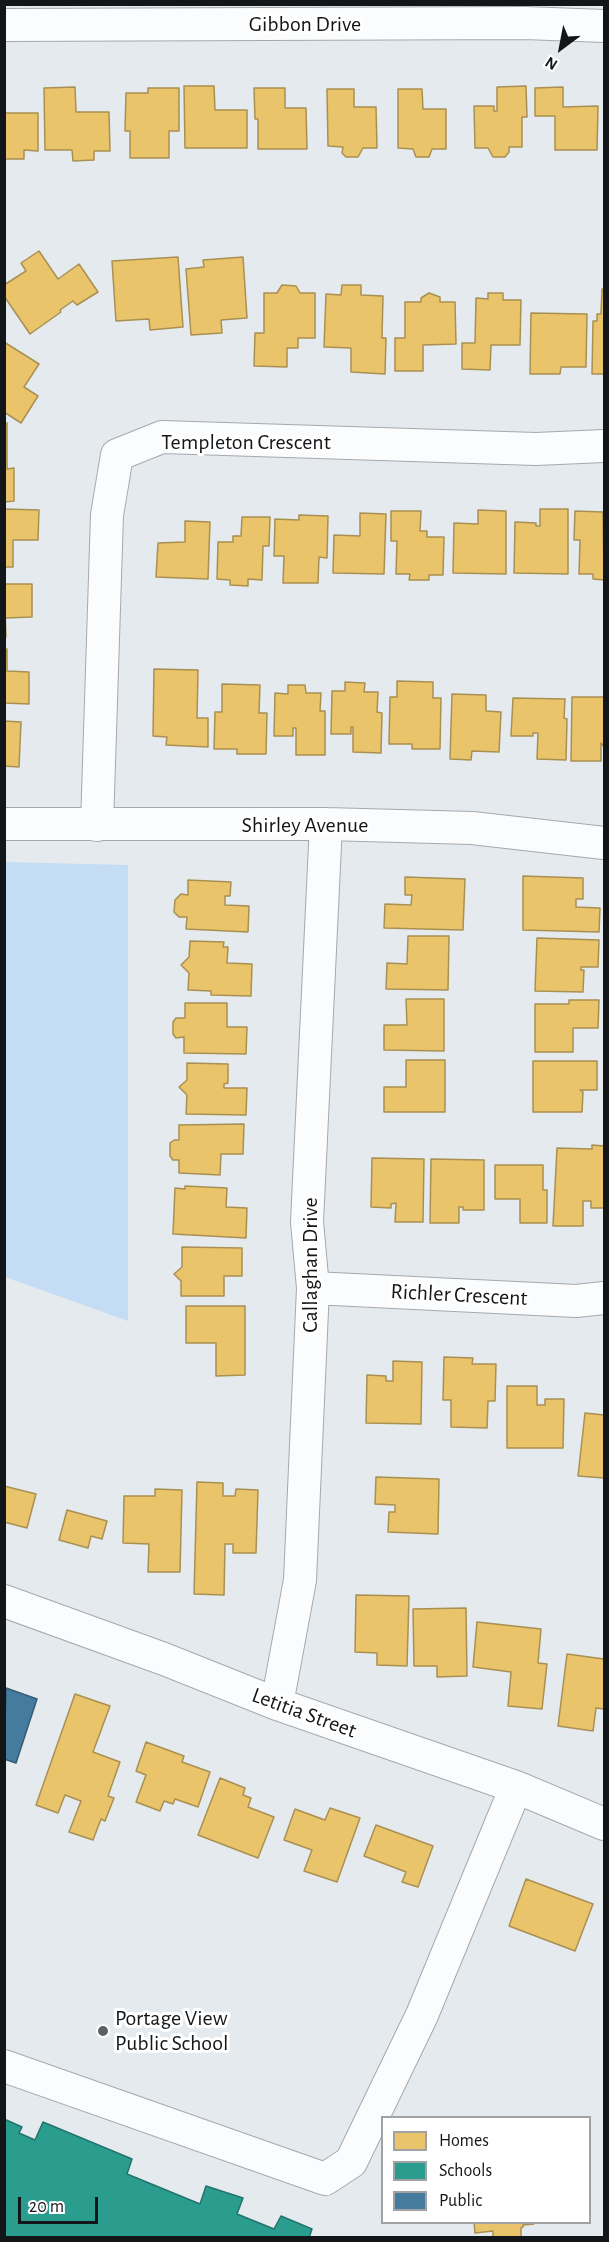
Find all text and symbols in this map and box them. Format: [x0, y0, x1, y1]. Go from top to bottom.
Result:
street label: Gibbon Drive [249, 11, 361, 37]
north arrow [531, 18, 591, 78]
text: N [543, 54, 560, 73]
street label: Templeton Crescent [161, 429, 331, 455]
street label: Shirley Avenue [242, 812, 368, 838]
street label: Callaghan Drive [297, 1197, 323, 1333]
street label: Richler Crescent [390, 1278, 528, 1312]
street label: Letitia Street [248, 1682, 360, 1744]
place label: Portage View Public School [115, 2005, 228, 2056]
marker: Portage View Public School [96, 2024, 110, 2038]
legend [381, 2116, 591, 2224]
text: Homes [439, 2132, 489, 2150]
text: Schools [439, 2162, 492, 2180]
scale bar [21, 2185, 100, 2223]
text: Public [439, 2192, 482, 2210]
text: 20 m [29, 2198, 64, 2216]

